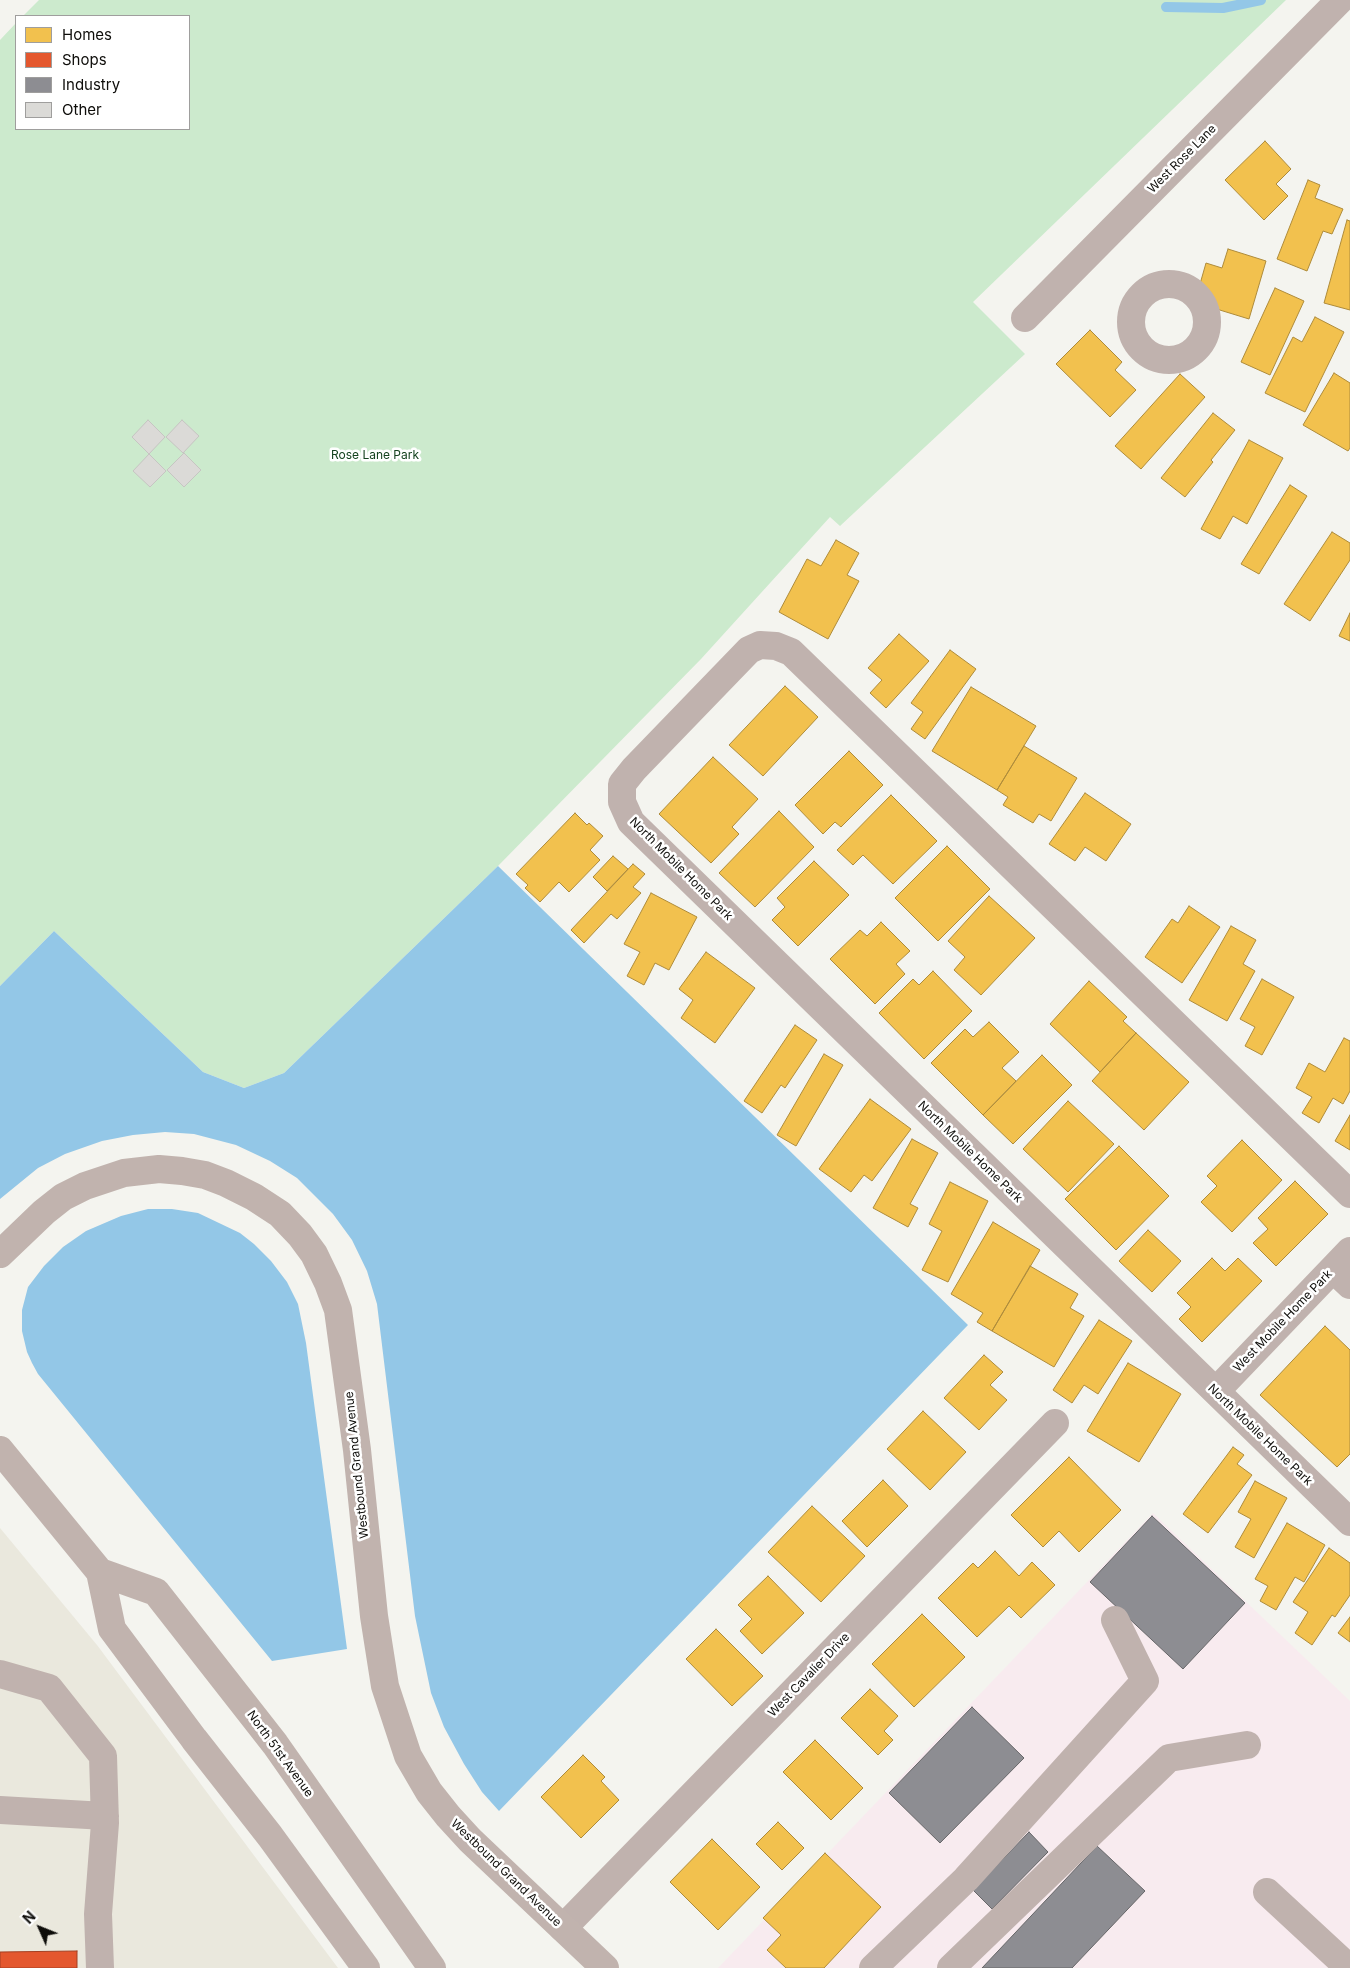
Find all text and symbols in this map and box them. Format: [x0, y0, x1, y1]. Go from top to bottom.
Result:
legend [15, 15, 190, 130]
text: Homes [62, 25, 112, 44]
text: Shops [62, 50, 107, 69]
text: Industry [62, 75, 120, 94]
text: Other [62, 100, 102, 119]
street label: West Rose Lane [1145, 122, 1219, 196]
park label: Rose Lane Park [331, 448, 419, 462]
street label: North Mobile Home Park [627, 815, 735, 923]
street label: North Mobile Home Park [915, 1098, 1025, 1206]
street label: West Mobile Home Park [1231, 1267, 1335, 1375]
street label: North Mobile Home Park [1205, 1381, 1315, 1489]
street label: Westbound Grand Avenue [342, 1391, 372, 1539]
street label: West Cavalier Drive [765, 1630, 853, 1720]
street label: North 51st Avenue [244, 1708, 316, 1800]
street label: Westbound Grand Avenue [448, 1816, 564, 1930]
north arrow [15, 1903, 65, 1953]
text: N [19, 1907, 39, 1927]

